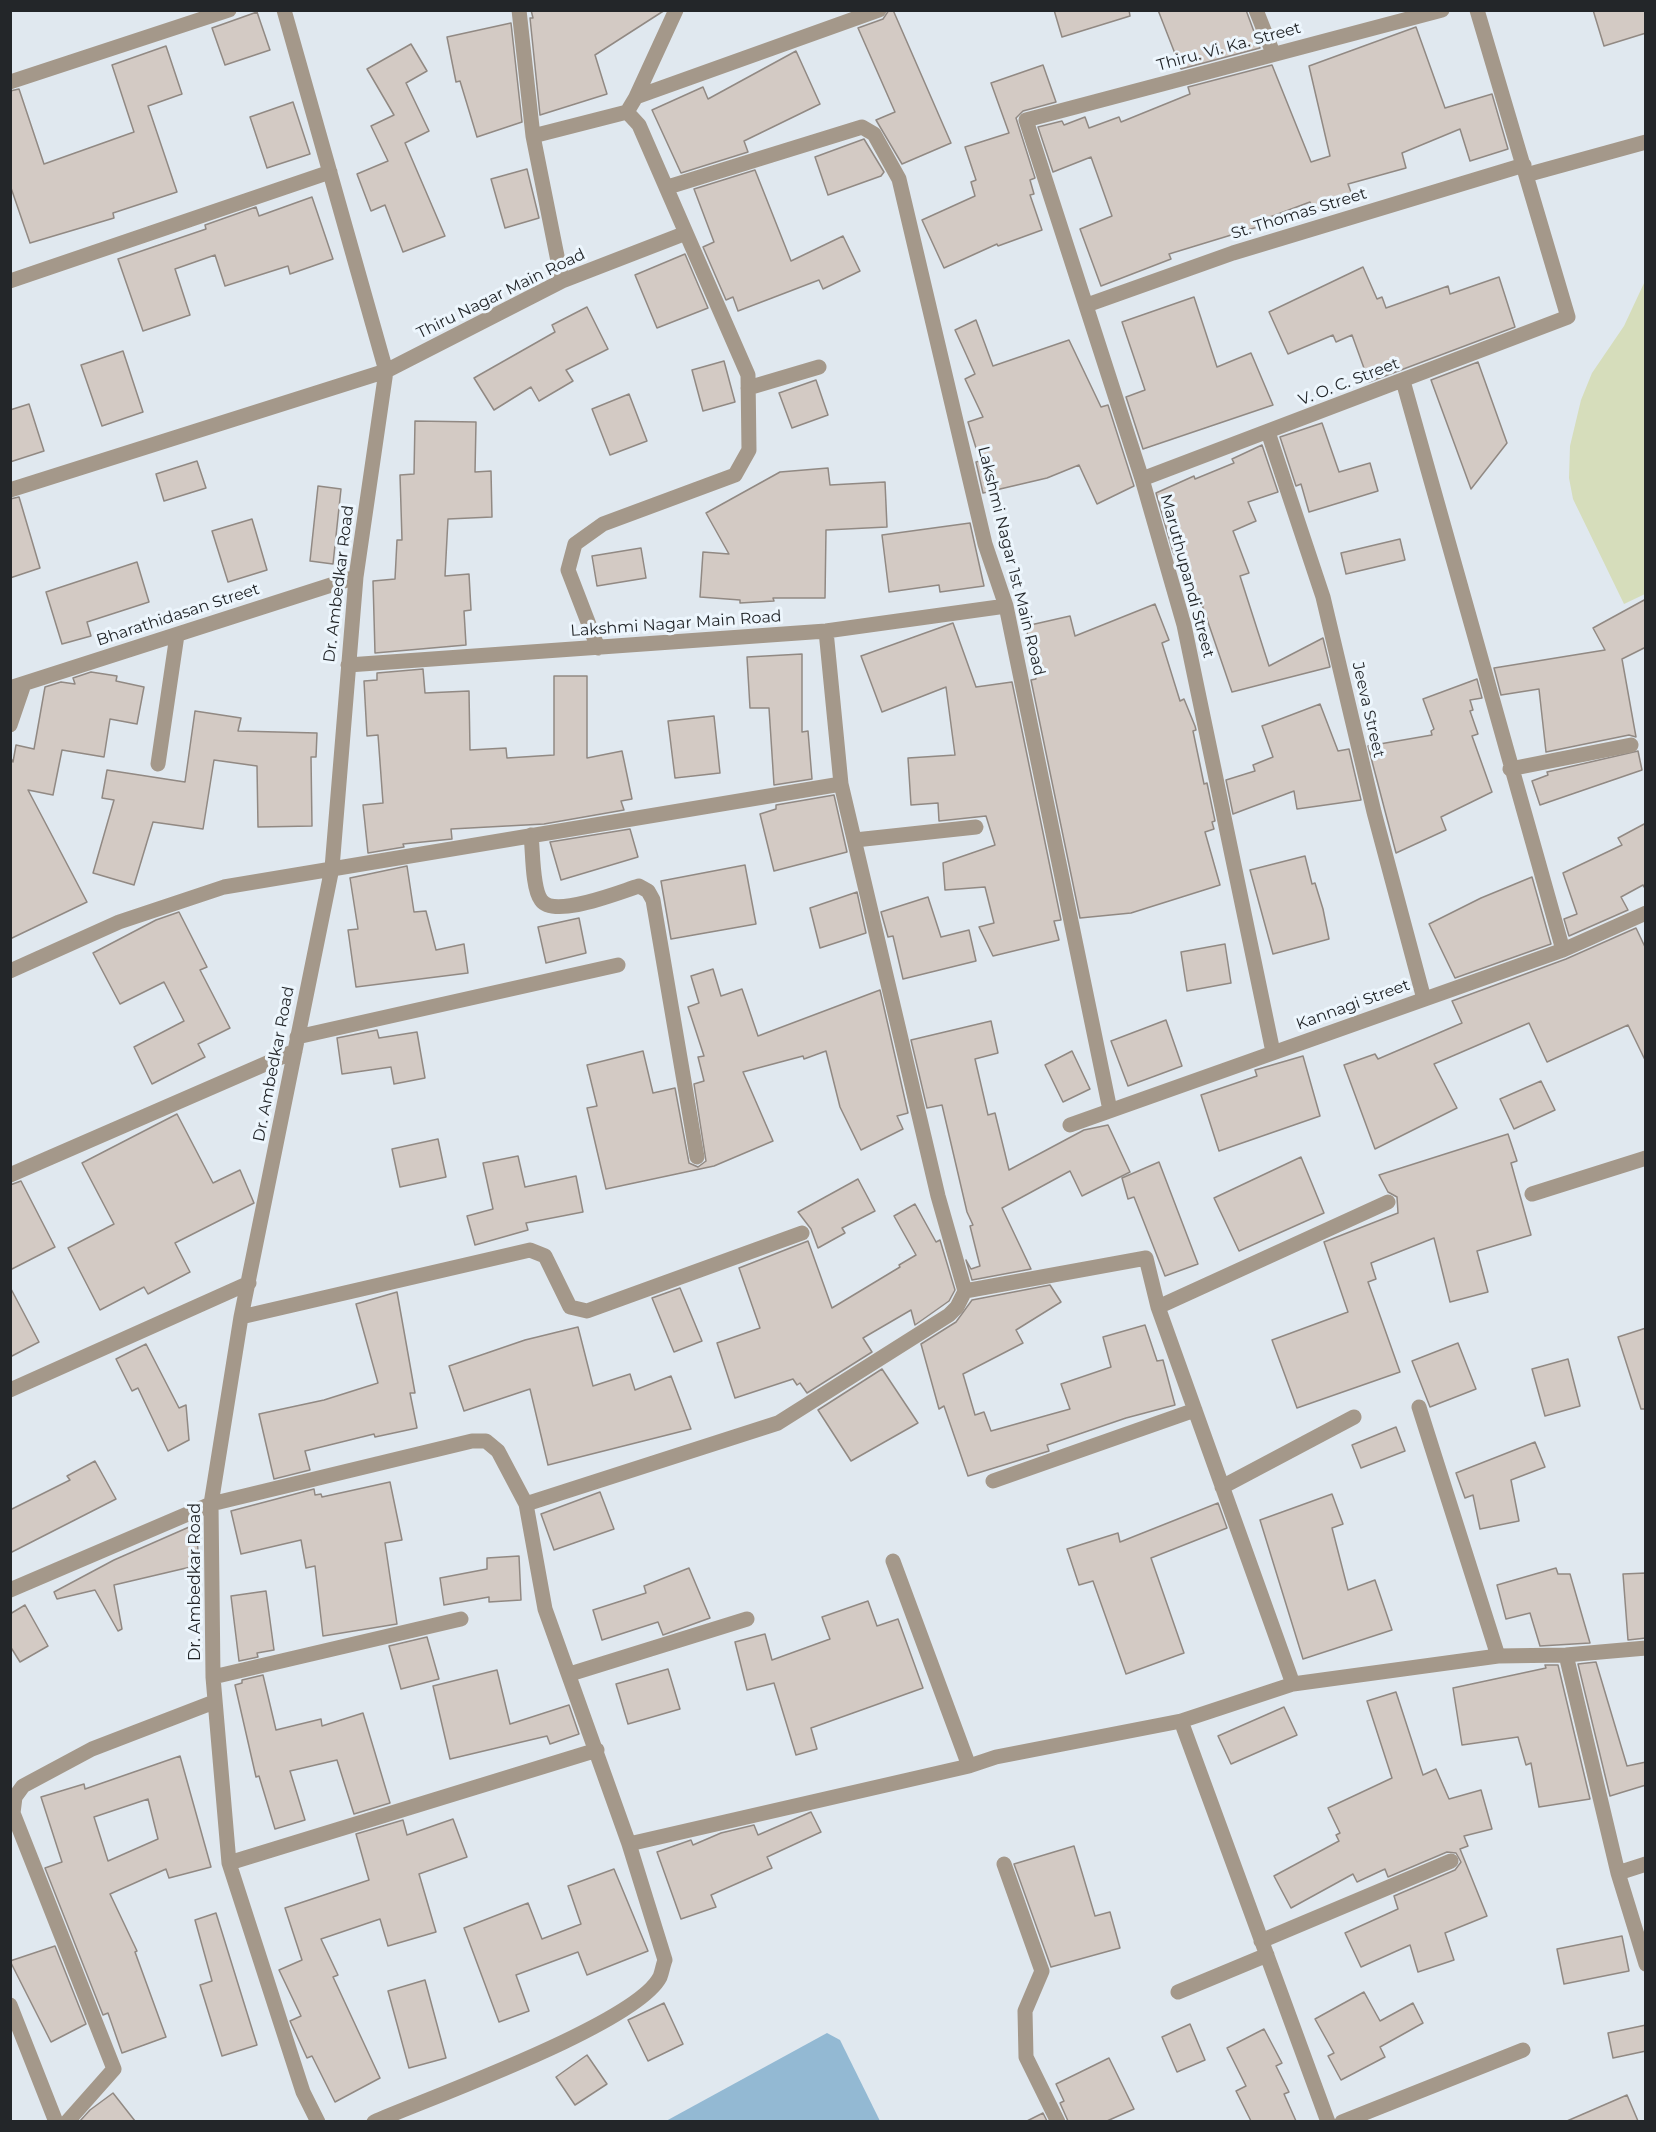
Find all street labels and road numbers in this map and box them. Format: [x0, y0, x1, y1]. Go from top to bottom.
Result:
street label: Thiru. Vi. Ka. Street [1155, 19, 1303, 75]
street label: St. Thomas Street [1229, 184, 1369, 244]
street label: Thiru Nagar Main Road [414, 245, 588, 343]
street label: V. O. C. Street [1296, 354, 1402, 410]
street label: Lakshmi Nagar 1st Main Road [973, 444, 1049, 678]
street label: Maruthupandi Street [1156, 492, 1218, 660]
street label: Dr. Ambedkar Road [320, 504, 358, 664]
street label: Bharathidasan Street [94, 580, 262, 650]
street label: Lakshmi Nagar Main Road [570, 607, 782, 641]
street label: Jeeva Street [1348, 660, 1388, 760]
street label: Kannagi Street [1294, 976, 1412, 1034]
street label: Dr. Ambedkar Road [249, 985, 299, 1143]
street label: Dr. Ambedkar Road [185, 1503, 205, 1661]

